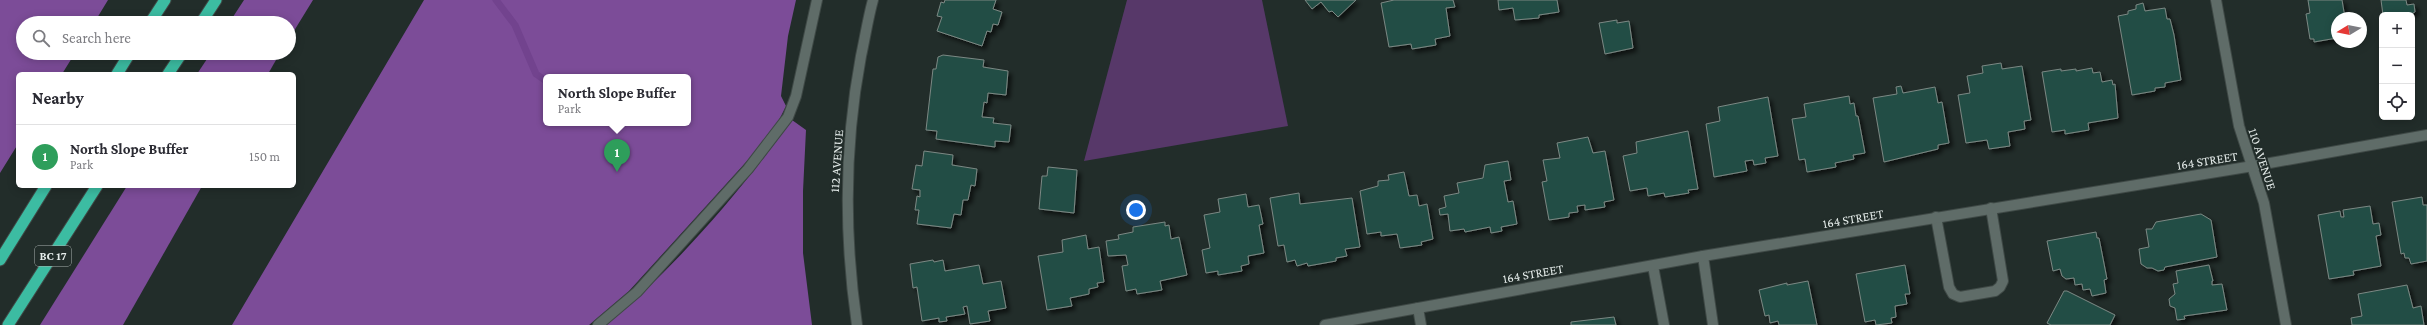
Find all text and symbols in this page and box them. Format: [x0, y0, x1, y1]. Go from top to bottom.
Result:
north arrow [2331, 12, 2367, 48]
map controls [2379, 12, 2415, 120]
button: + [2379, 12, 2415, 48]
search box [16, 16, 296, 60]
icon: search [30, 27, 52, 49]
text: Search here [62, 30, 131, 46]
button: − [2379, 48, 2415, 84]
popup [543, 74, 691, 126]
button: locate [2379, 84, 2415, 120]
text: North Slope Buffer [558, 85, 676, 101]
text: Nearby [32, 89, 84, 108]
text: Park [558, 101, 581, 116]
street label: 110 AVENUE [2245, 126, 2280, 192]
street label: 112 AVENUE [827, 129, 846, 193]
pin: 1 [604, 139, 630, 172]
text: North Slope Buffer [70, 141, 188, 157]
street label: 164 STREET [2176, 148, 2239, 173]
text: 1 [43, 149, 47, 164]
text: 150 m [249, 149, 280, 164]
text: Park [70, 157, 93, 172]
your location [1126, 200, 1146, 220]
street label: 164 STREET [1822, 206, 1885, 231]
road number: BC 17 [35, 246, 71, 266]
street label: 164 STREET [1502, 261, 1565, 286]

